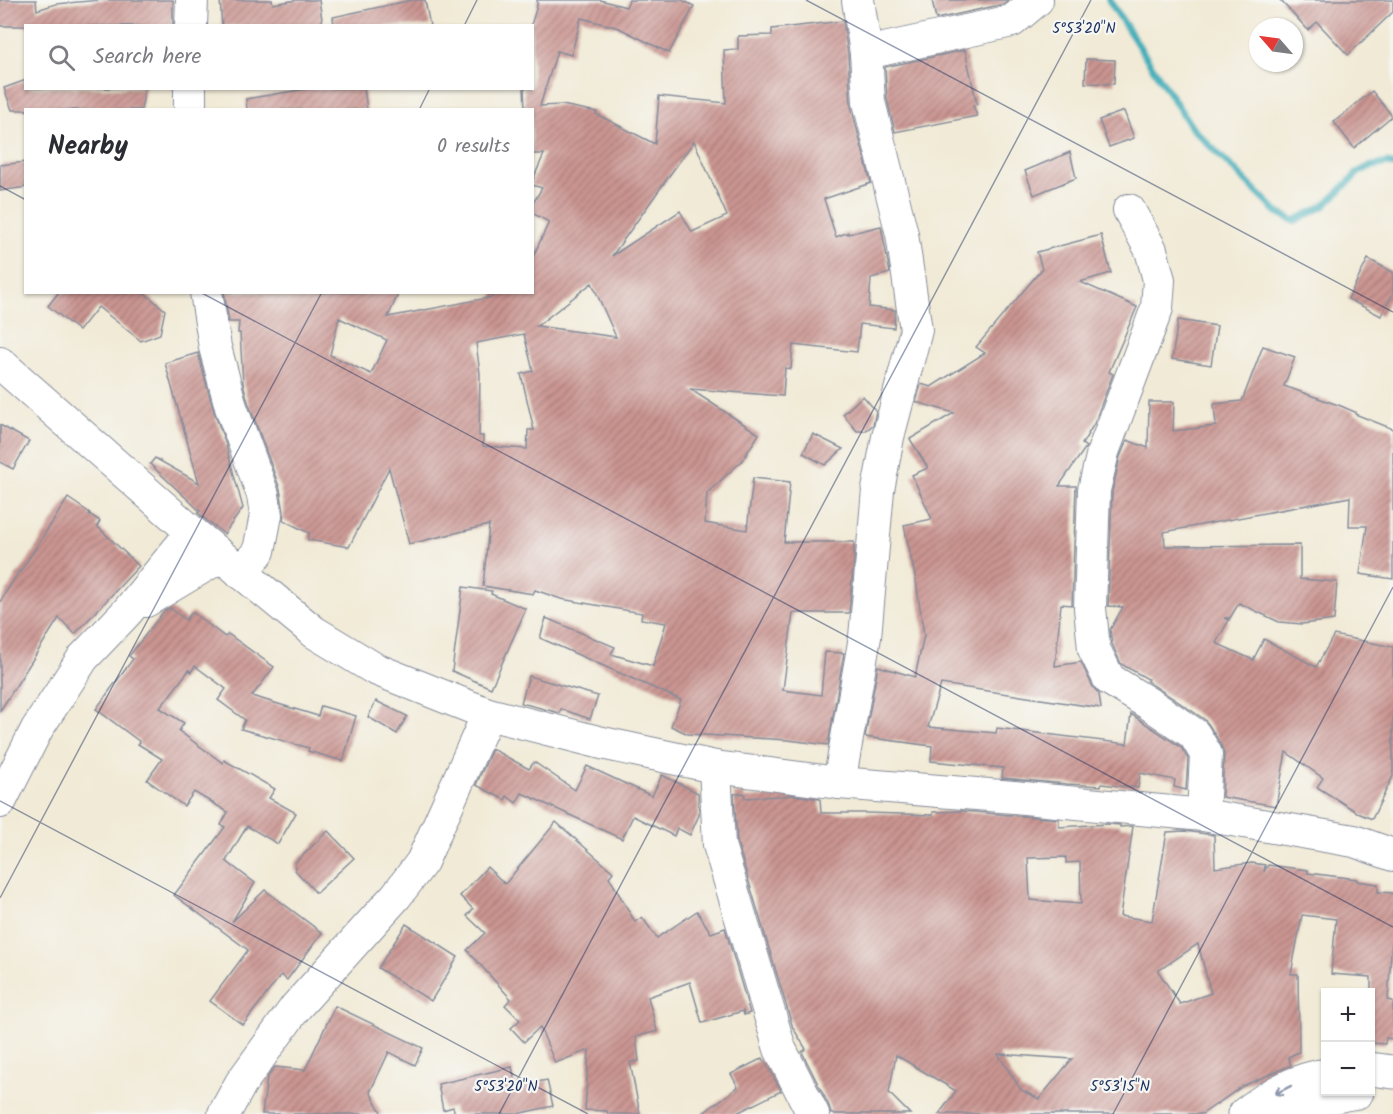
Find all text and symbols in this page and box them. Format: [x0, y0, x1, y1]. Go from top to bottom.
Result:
text: 5°53'20"N [1052, 17, 1116, 41]
north arrow [1249, 18, 1303, 72]
search box [24, 24, 534, 90]
text: Search here [93, 40, 201, 75]
icon: search [45, 41, 78, 74]
text: Nearby [48, 126, 128, 168]
text: 0 results [437, 131, 510, 163]
map controls [1321, 988, 1375, 1096]
button: + [1321, 988, 1375, 1042]
button: − [1321, 1042, 1375, 1096]
text: 5°53'20"N [474, 1075, 538, 1099]
text: 5°53'15"N [1090, 1075, 1150, 1099]
one-way arrow [1275, 1085, 1293, 1096]

